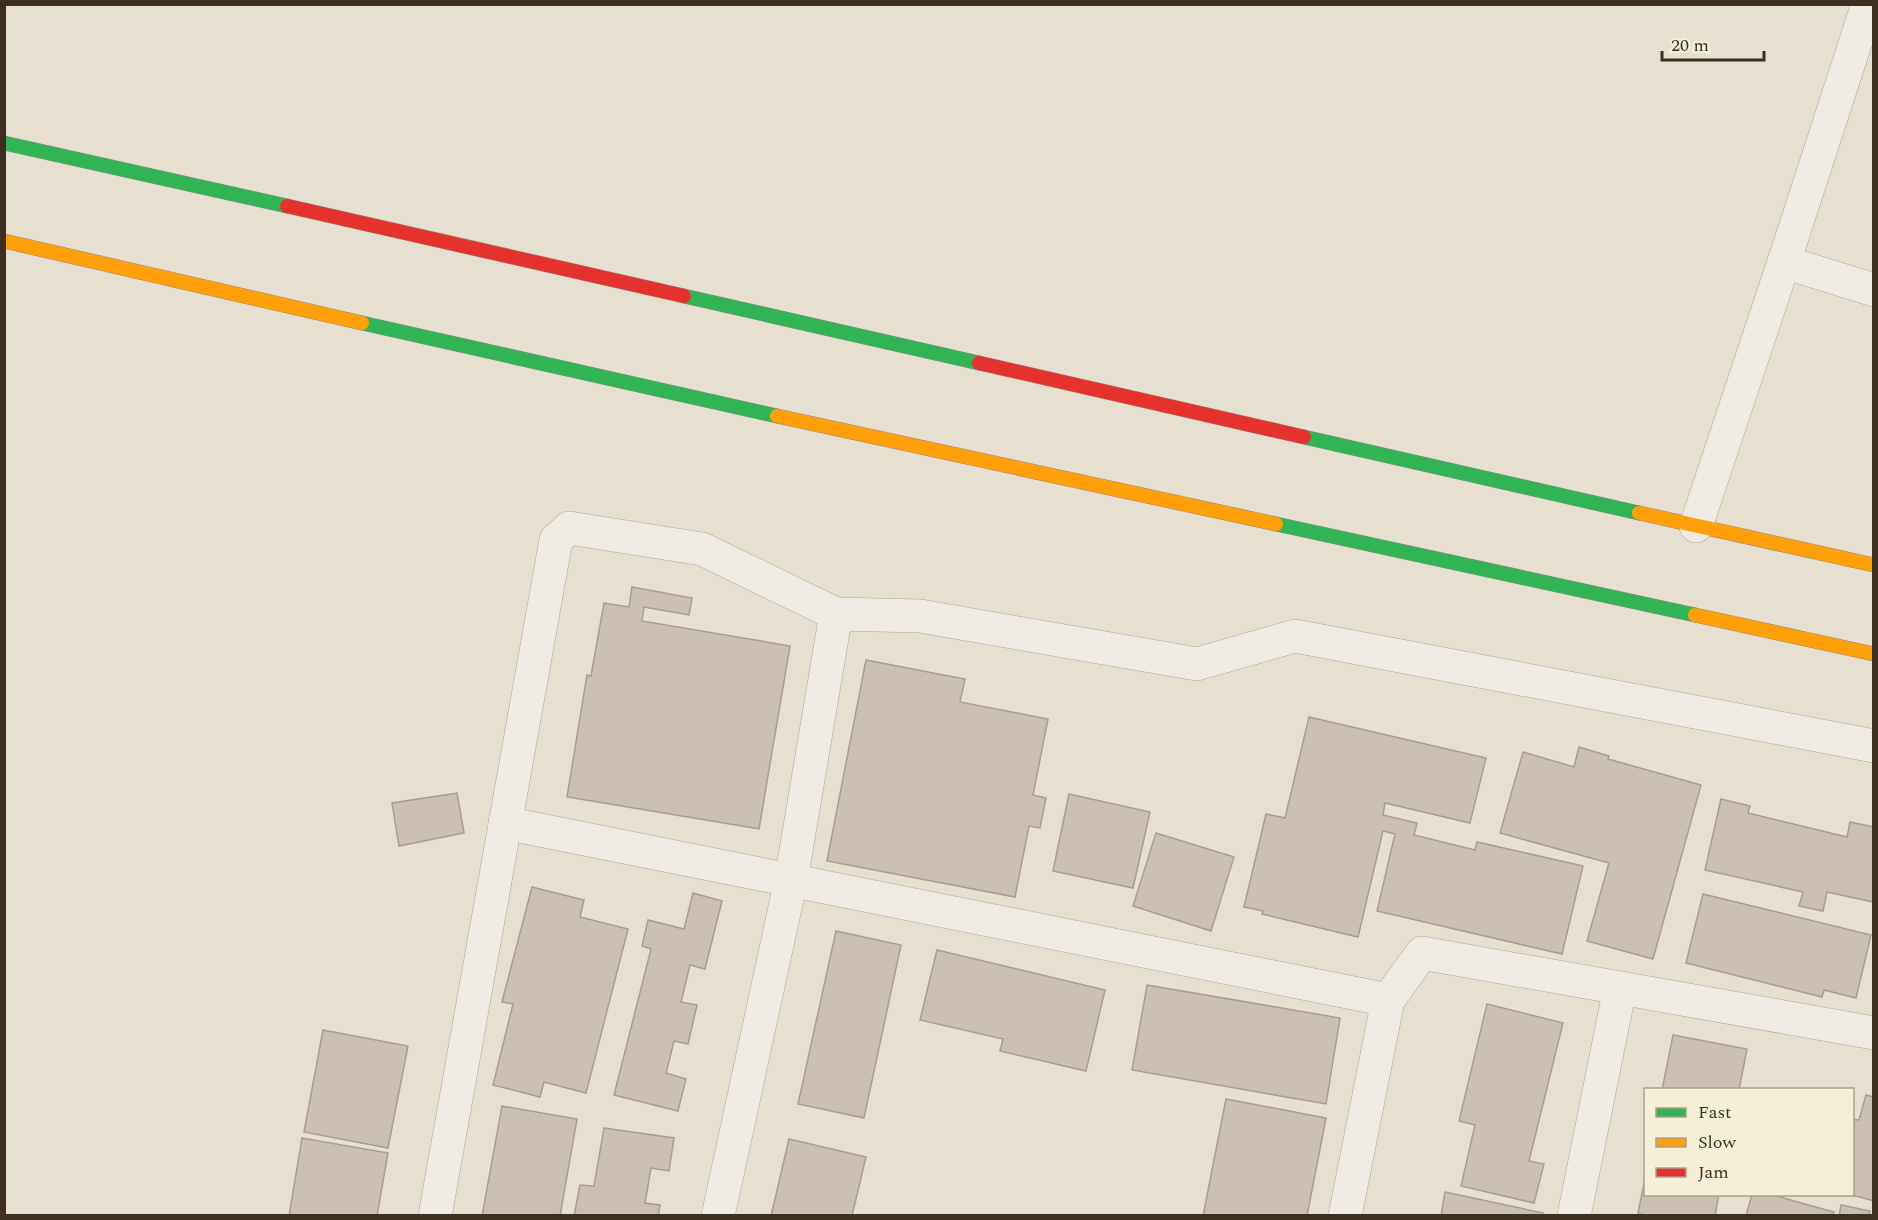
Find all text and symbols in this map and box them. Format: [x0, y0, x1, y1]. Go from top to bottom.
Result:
scale bar [1662, 24, 1764, 62]
text: 20 m [1671, 32, 1709, 59]
legend [1644, 1088, 1854, 1196]
text: Fast [1698, 1099, 1731, 1126]
text: Slow [1698, 1129, 1737, 1156]
text: Jam [1698, 1159, 1729, 1186]

